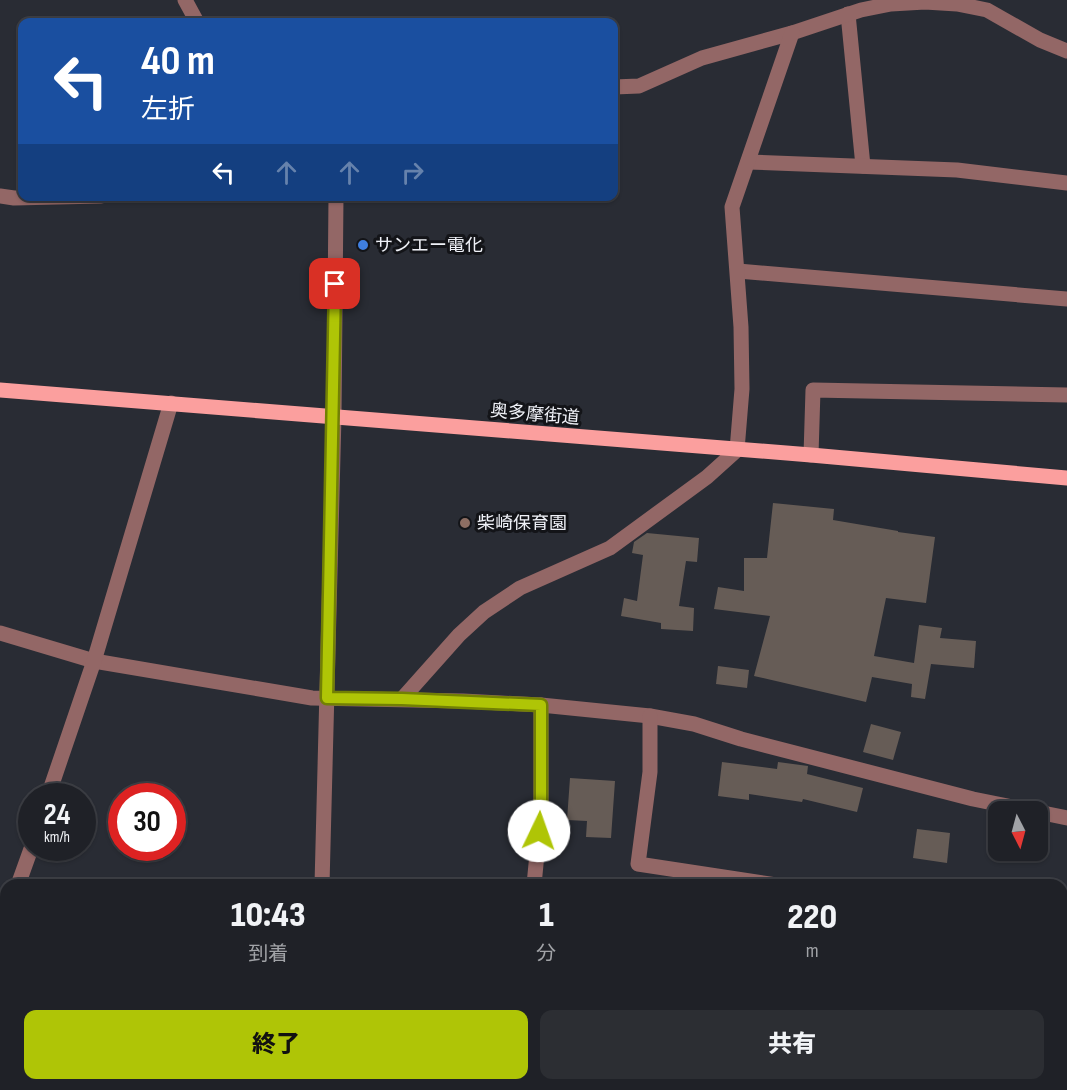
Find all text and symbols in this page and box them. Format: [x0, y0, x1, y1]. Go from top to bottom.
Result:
text: 40 m [141, 36, 215, 87]
icon: left [42, 42, 120, 120]
text: 左折 [141, 94, 195, 126]
icon: left [207, 156, 240, 189]
icon: ahead [270, 156, 303, 189]
icon: ahead [333, 156, 366, 189]
icon: right [396, 156, 429, 189]
place label: サンエー電化 [375, 235, 483, 256]
marker: サンエー電化 [356, 238, 370, 252]
pin [309, 258, 360, 309]
icon: arrive [318, 267, 351, 300]
street label: 奥多摩街道 [489, 400, 581, 429]
place label: 柴崎保育園 [477, 513, 567, 534]
marker: 柴崎保育園 [458, 516, 472, 530]
speed limit sign: 30 [108, 783, 186, 861]
text: 24 [44, 797, 70, 833]
position arrow [507, 799, 571, 863]
north arrow [988, 801, 1048, 861]
map controls [988, 801, 1048, 861]
text: km/h [44, 828, 70, 847]
text: 10:43 [231, 894, 306, 937]
text: 1 [539, 894, 554, 937]
text: 220 [787, 896, 837, 939]
text: m [806, 939, 819, 963]
text: 到着 [248, 942, 288, 966]
text: 分 [536, 942, 556, 966]
button: 終了 [24, 1010, 528, 1079]
button: 共有 [540, 1010, 1044, 1079]

